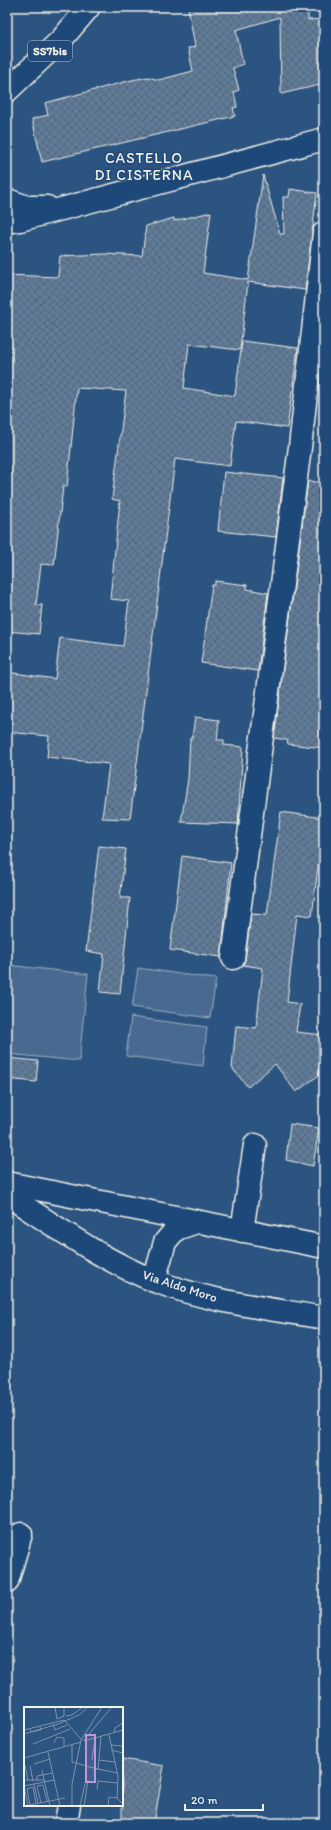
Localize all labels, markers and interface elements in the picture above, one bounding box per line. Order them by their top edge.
road number: SS7bis [28,41,72,61]
district label: CASTELLO DI CISTERNA [94,149,194,184]
street label: Via Aldo Moro [141,1267,220,1305]
inset map [24,1707,123,1806]
scale bar [185,1786,263,1812]
text: 20 m [191,1793,218,1807]

